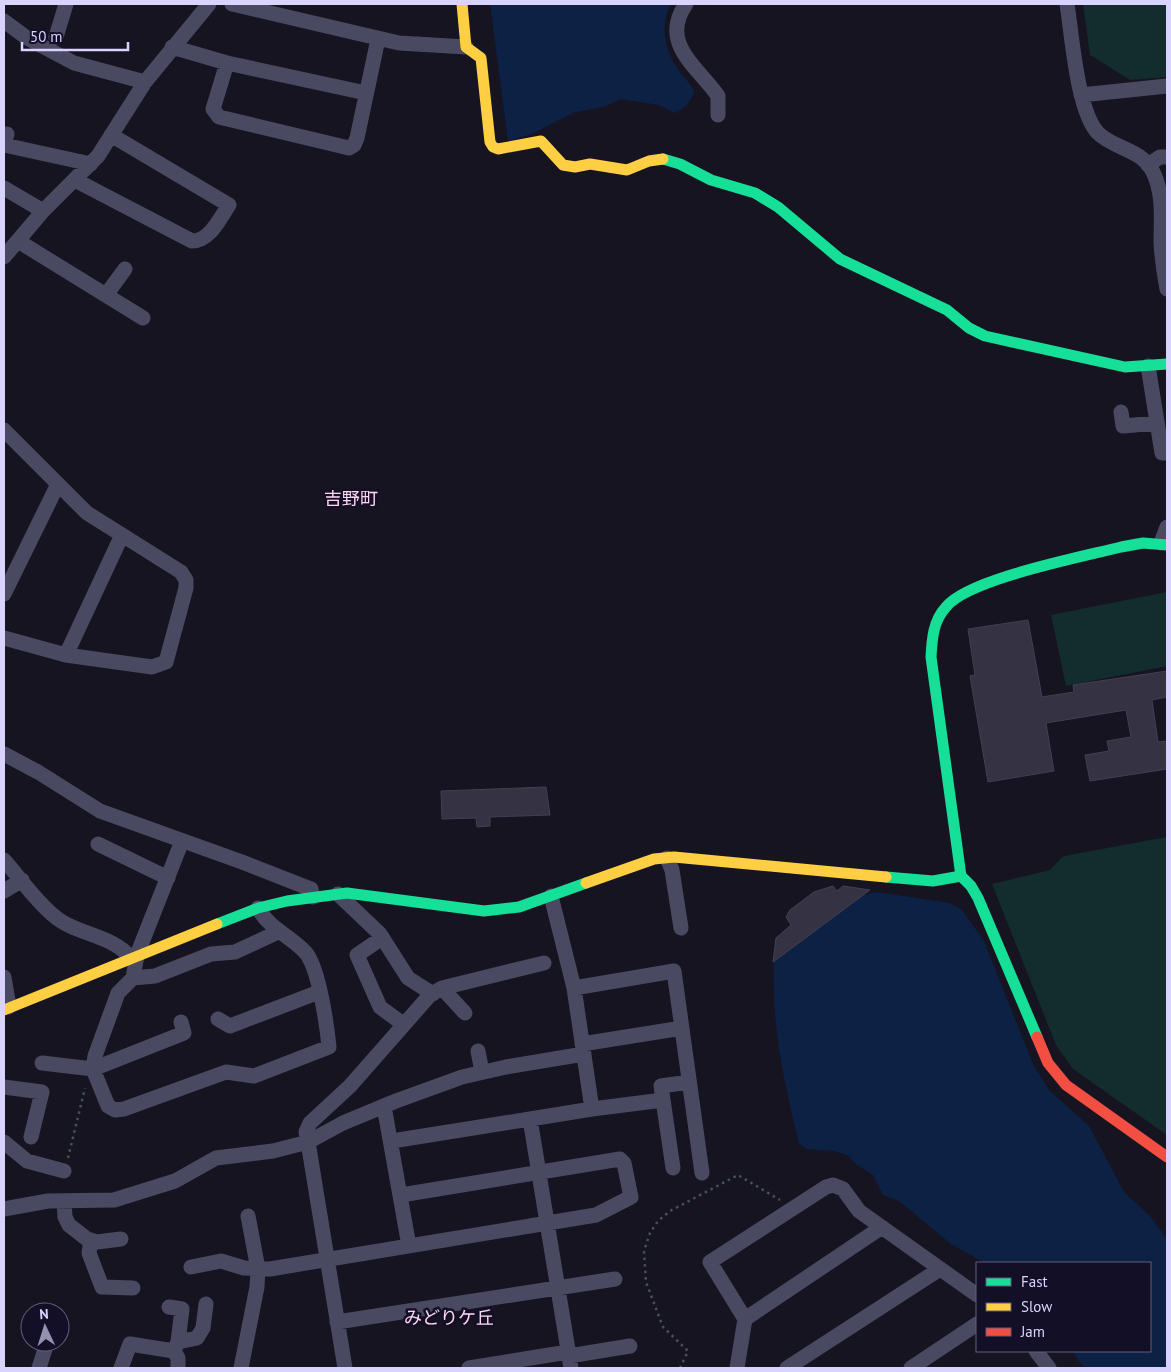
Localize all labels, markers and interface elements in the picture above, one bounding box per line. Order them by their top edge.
scale bar [22,20,129,52]
text: 50 m [30,27,63,46]
district label: 吉野町 [324,487,378,510]
legend [976,1262,1151,1352]
text: Fast [1021,1272,1048,1291]
text: Slow [1021,1297,1052,1316]
north arrow [20,1302,70,1352]
text: N [39,1305,49,1323]
district label: みどりケ丘 [404,1306,494,1329]
text: Jam [1020,1322,1045,1341]

